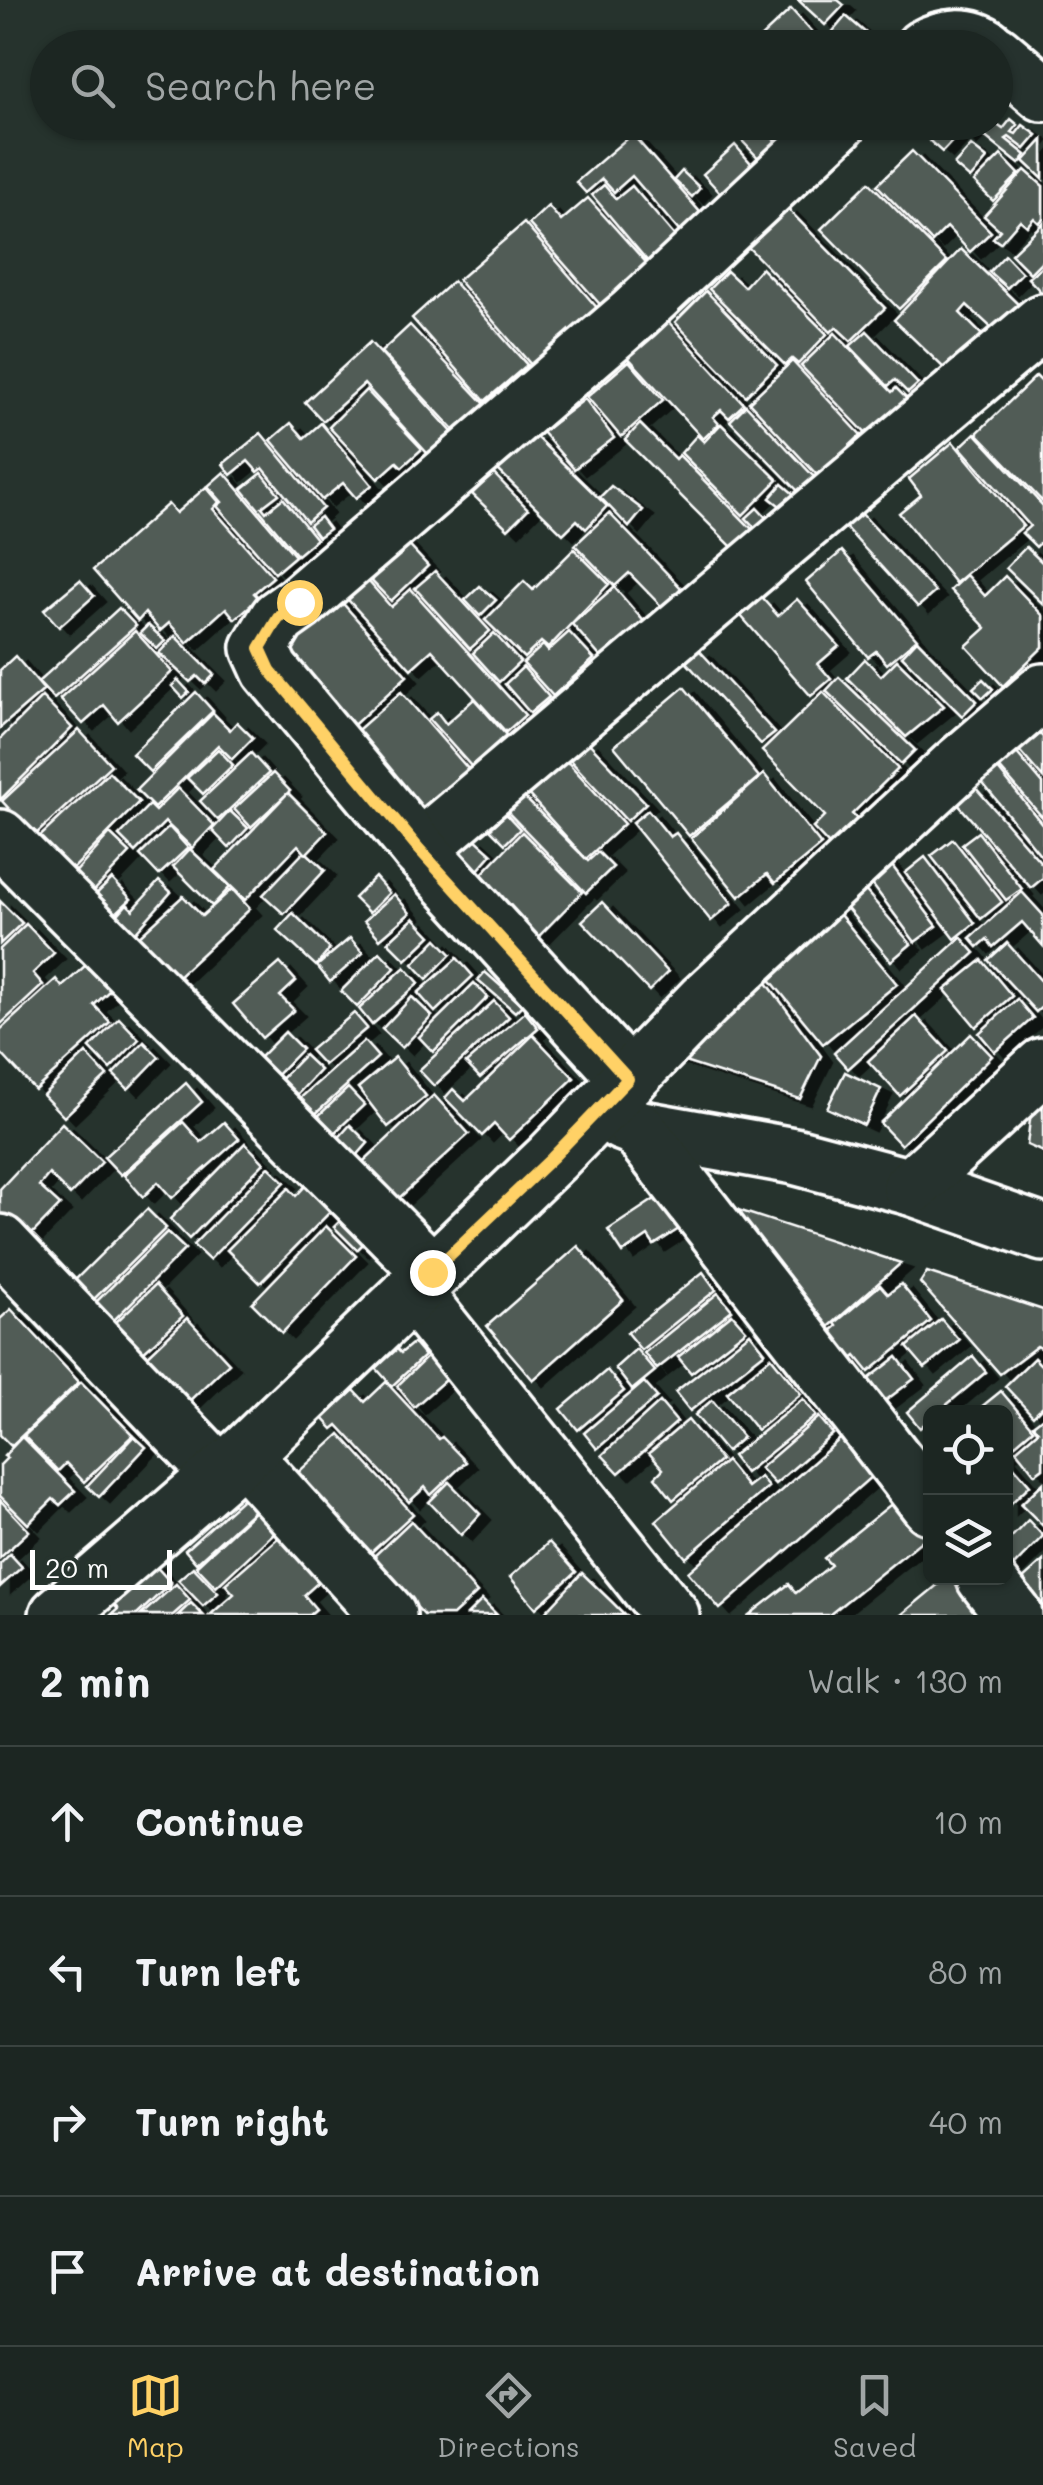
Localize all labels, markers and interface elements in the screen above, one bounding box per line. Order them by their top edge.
search box [30,30,1013,140]
icon: search [65,58,120,113]
text: Search here [145,60,376,110]
route start [277,580,323,626]
route end [410,1250,456,1296]
map controls [923,1405,1013,1585]
button: locate [923,1405,1013,1495]
button: layers [923,1495,1013,1585]
scale bar [30,1545,172,1590]
text: 20 m [45,1549,109,1585]
text: 2 min [40,1653,150,1708]
text: Walk · 130 m [807,1659,1003,1701]
icon: ahead [40,1794,95,1849]
text: Continue [135,1796,304,1846]
text: 10 m [933,1800,1003,1842]
icon: left [40,1944,95,1999]
text: Turn left [135,1946,301,1996]
text: 80 m [928,1950,1003,1992]
icon: right [40,2094,95,2149]
text: Turn right [135,2096,329,2146]
text: 40 m [929,2100,1003,2142]
icon: arrive [40,2244,95,2299]
text: Arrive at destination [135,2246,540,2296]
tab: Map [127,2368,184,2464]
tab: Directions [437,2368,580,2464]
tab: Saved [833,2368,916,2464]

